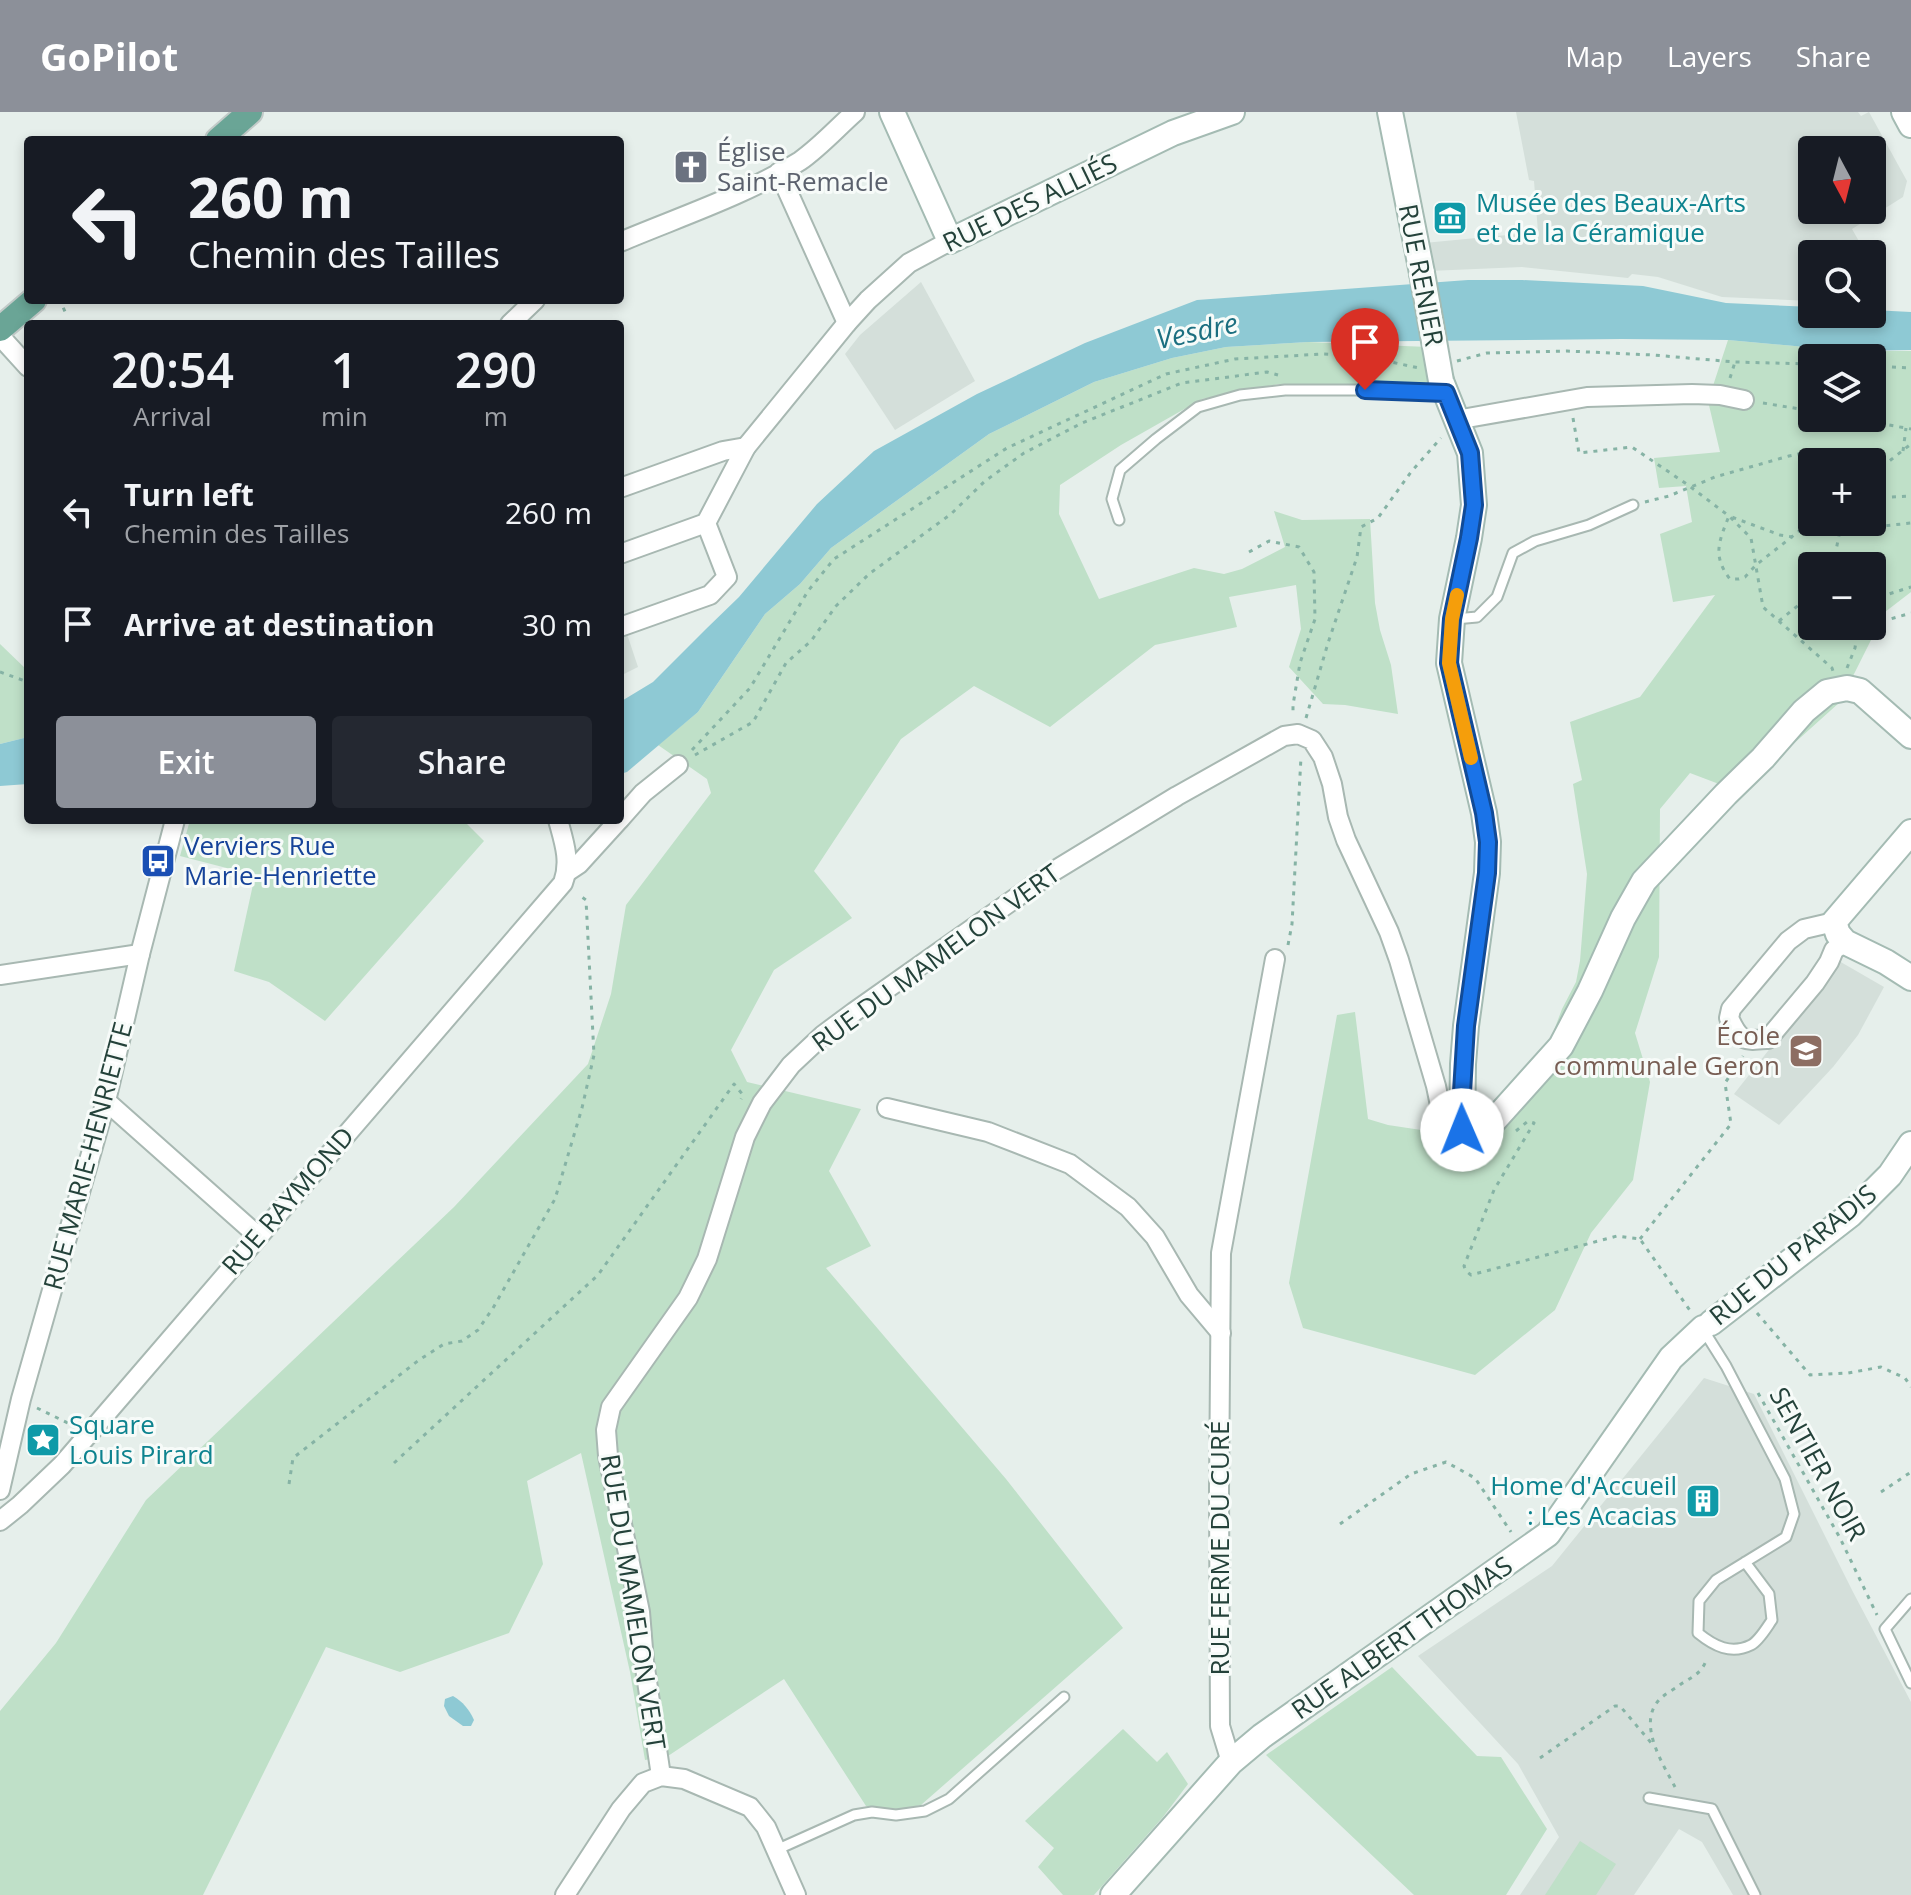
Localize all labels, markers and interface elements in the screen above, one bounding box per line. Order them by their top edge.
text: GoPilot [40,30,178,82]
text: Map [1565,37,1623,75]
text: Layers [1667,37,1752,75]
text: Share [1796,37,1871,75]
place label: Église Saint-Remacle [717,133,889,199]
north arrow [1798,136,1886,224]
map controls [1798,136,1886,640]
street label: RUE DES ALLIÉS [936,144,1123,260]
church icon: Église Saint-Remacle [672,148,710,186]
text: 260 m [188,158,354,234]
icon: left [56,168,160,272]
place label: Musée des Beaux-Arts et de la Céramique [1476,184,1746,250]
museum icon: Musée des Beaux-Arts et de la Céramique [1431,199,1469,237]
street label: RUE RENIER [1391,201,1453,349]
text: Chemin des Tailles [188,230,500,279]
button: search [1798,240,1886,328]
water label: Vesdre [1152,303,1241,357]
pin [1331,308,1399,390]
icon: arrive [1343,320,1387,364]
text: 20:54 [111,337,234,402]
text: 1 [331,337,358,402]
text: 290 [455,337,537,402]
button: layers [1798,344,1886,432]
text: Arrival [133,398,212,434]
text: min [321,398,368,434]
text: m [484,398,508,434]
button: + [1798,448,1886,536]
text: Turn left [124,474,254,515]
icon: left [56,490,100,534]
text: 260 m [505,492,592,533]
text: Chemin des Tailles [124,515,349,551]
button: − [1798,552,1886,640]
icon: arrive [56,602,100,646]
text: Arrive at destination [124,604,435,645]
text: 30 m [522,604,592,645]
button: Exit [56,716,316,808]
button: Share [332,716,592,808]
place label: Verviers Rue Marie-Henriette [184,827,377,893]
bus stop icon: Verviers Rue Marie-Henriette [139,842,177,880]
street label: RUE DU MAMELON VERT [804,854,1067,1060]
place label: École communale Geron [1554,1017,1780,1083]
street label: RUE MARIE-HENRIETTE [34,1018,140,1294]
school or university icon: École communale Geron [1787,1032,1825,1070]
position arrow [1420,1088,1504,1172]
street label: RUE RAYMOND [213,1119,362,1282]
street label: RUE DU PARADIS [1701,1175,1884,1333]
street label: SENTIER NOIR [1762,1380,1876,1547]
place label: Square Louis Pirard [69,1406,214,1472]
street label: RUE FERME DU CURÉ [1201,1420,1237,1676]
place icon: Square Louis Pirard [24,1421,62,1459]
street label: RUE DU MAMELON VERT [593,1451,675,1753]
place label: Home d'Accueil : Les Acacias [1490,1467,1677,1533]
building icon: Home d'Accueil : Les Acacias [1684,1482,1722,1520]
street label: RUE ALBERT THOMAS [1284,1547,1519,1727]

